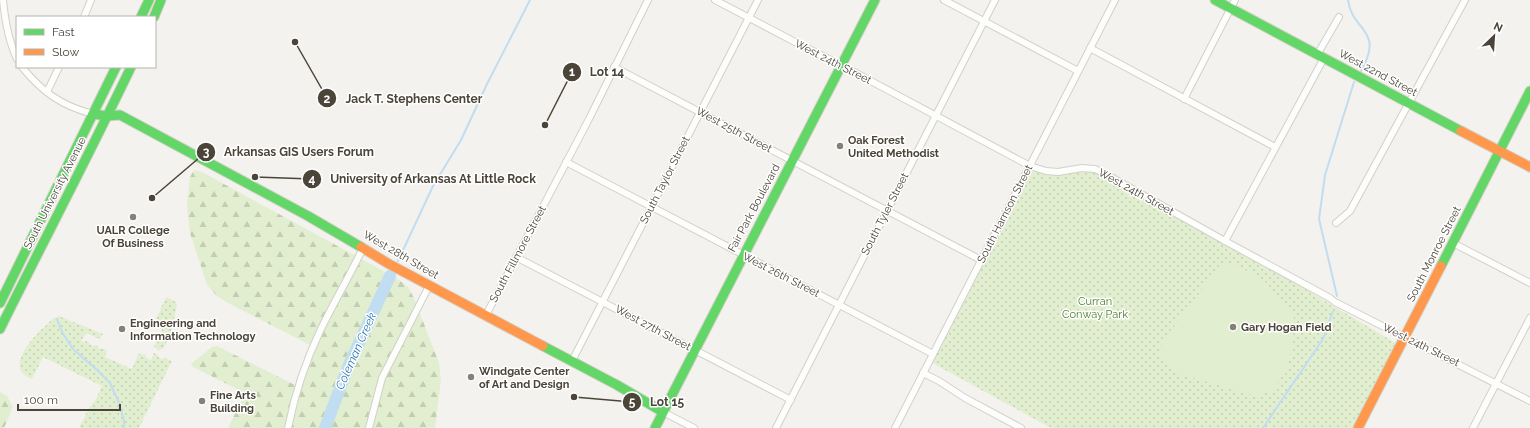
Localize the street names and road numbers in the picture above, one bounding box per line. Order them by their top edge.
street label: West 24th Street [793,37,874,87]
street label: West 22nd Street [1337,47,1420,99]
street label: West 25th Street [694,105,774,156]
street label: South University Avenue [21,134,89,251]
street label: South Taylor Street [637,134,693,226]
street label: Fair Park Boulevard [725,162,783,254]
street label: South Harrison Street [975,162,1036,265]
street label: West 24th Street [1096,166,1176,218]
street label: South Tyler Street [859,170,911,257]
street label: South Fillmore Street [487,203,549,305]
street label: South Monroe Street [1404,204,1464,304]
street label: West 28th Street [361,228,441,282]
street label: West 26th Street [740,250,822,300]
street label: West 27th Street [613,303,693,354]
street label: West 24th Street [1380,321,1462,369]

